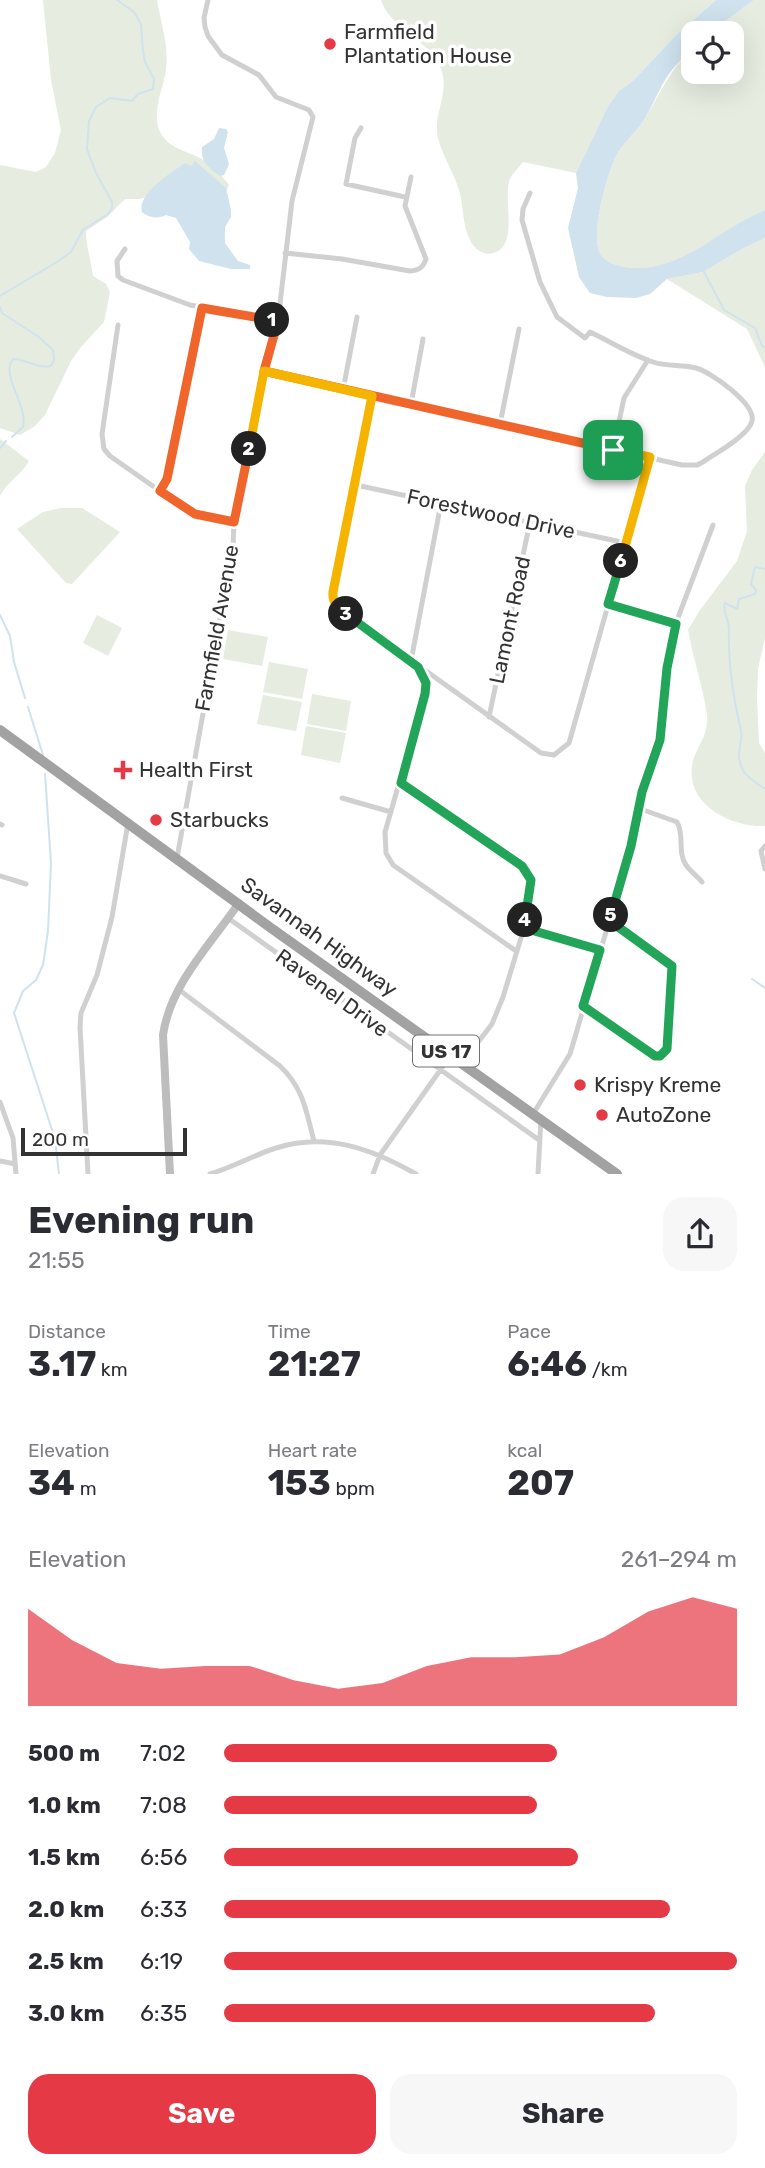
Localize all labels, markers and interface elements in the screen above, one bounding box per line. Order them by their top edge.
place label: Farmfield Plantation House [344,19,512,68]
map controls [681,21,744,84]
button: locate [681,21,744,84]
marker: Farmfield Plantation House [322,36,338,52]
pin: 1 [254,302,290,338]
text: 1 [267,308,276,331]
pin [583,420,643,480]
icon: arrive [594,431,632,469]
pin: 2 [232,432,266,466]
text: 2 [242,437,255,460]
street label: Forestwood Drive [405,483,578,544]
street label: Farmfield Avenue [190,543,243,713]
pin: 6 [604,544,638,578]
text: 6 [614,549,627,572]
street label: Lamont Road [484,554,535,686]
pin: 3 [328,596,364,632]
text: 3 [339,602,352,625]
place label: Health First [139,757,253,782]
marker: Health First [113,760,133,780]
place label: Starbucks [170,807,269,832]
marker: Starbucks [148,812,164,828]
street label: Savannah Highway [236,872,403,1002]
pin: 5 [594,898,628,932]
pin: 4 [508,902,542,937]
text: 5 [604,903,617,926]
text: 4 [518,908,531,931]
street label: Ravenel Drive [271,943,394,1042]
road number: US 17 [413,1036,479,1066]
place label: Krispy Kreme [594,1072,721,1097]
marker: Krispy Kreme [572,1077,588,1093]
place label: AutoZone [616,1102,711,1127]
marker: AutoZone [594,1107,610,1123]
scale bar [21,1125,187,1157]
text: 200 m [32,1128,89,1151]
text: Evening run [28,1197,254,1243]
button: share [663,1197,737,1271]
text: 21:55 [28,1246,85,1274]
text: Distance [28,1320,106,1343]
text: Time [268,1320,311,1343]
text: Pace [507,1320,551,1343]
text: 3.17 [28,1343,96,1385]
text: 21:27 [268,1343,361,1385]
text: 6:46 [507,1343,587,1385]
text: km [96,1358,128,1381]
text: /km [587,1358,628,1381]
text: Elevation [28,1439,109,1462]
text: Heart rate [268,1439,357,1462]
text: kcal [507,1439,542,1462]
text: 34 [28,1462,75,1504]
text: 153 [268,1462,331,1504]
text: 207 [507,1462,574,1504]
text: m [75,1477,97,1500]
text: bpm [331,1477,375,1500]
text: Elevation [28,1545,127,1573]
text: 261–294 m [621,1545,737,1573]
text: 500 m [28,1739,100,1767]
text: 7:02 [140,1739,186,1767]
text: 1.0 km [28,1791,101,1819]
text: 7:08 [140,1791,187,1819]
text: 1.5 km [28,1843,100,1871]
text: 6:56 [140,1843,187,1871]
text: 2.0 km [28,1895,104,1923]
text: 6:33 [140,1895,187,1923]
text: 2.5 km [28,1947,104,1975]
text: 6:19 [140,1947,183,1975]
text: 3.0 km [28,1999,105,2027]
text: 6:35 [140,1999,187,2027]
button: Save [28,2074,376,2154]
button: Share [390,2074,737,2154]

